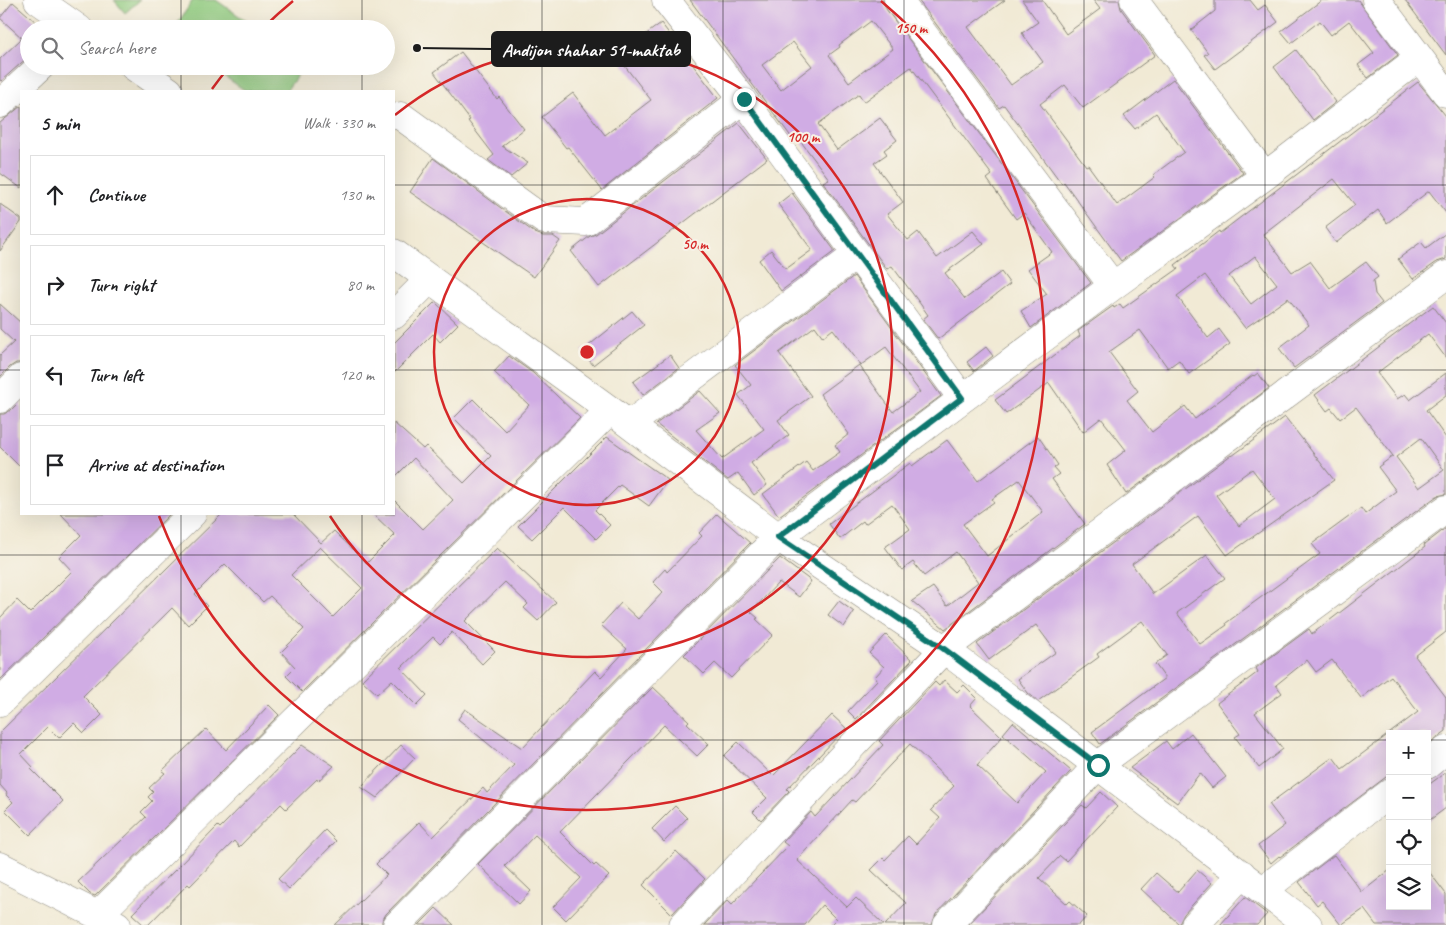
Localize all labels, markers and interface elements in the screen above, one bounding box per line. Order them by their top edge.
text: 150 m [895,19,929,38]
search box [20,20,395,75]
callout: Andijon shahar 51-maktab [492,32,690,66]
icon: search [38,34,66,62]
text: Search here [78,36,155,60]
text: Andijon shahar 51-maktab [502,38,682,62]
route end [733,88,756,111]
text: 5 min [40,110,80,136]
text: Walk · 330 m [303,113,375,133]
text: 100 m [787,128,821,147]
icon: ahead [41,181,69,209]
text: Continue [88,183,145,207]
text: 130 m [340,185,374,205]
text: 50 m [682,235,709,254]
icon: right [41,271,69,299]
text: Turn right [88,273,155,297]
text: 80 m [347,275,374,295]
centre of rings [578,343,596,361]
icon: left [41,361,69,389]
text: Turn left [88,363,143,387]
text: 120 m [340,365,374,385]
icon: arrive [41,451,69,479]
text: Arrive at destination [88,453,224,477]
map controls [1386,730,1431,910]
button: + [1386,730,1431,775]
route start [1087,754,1110,777]
button: − [1386,775,1431,820]
button: locate [1386,820,1431,865]
button: layers [1386,865,1431,910]

